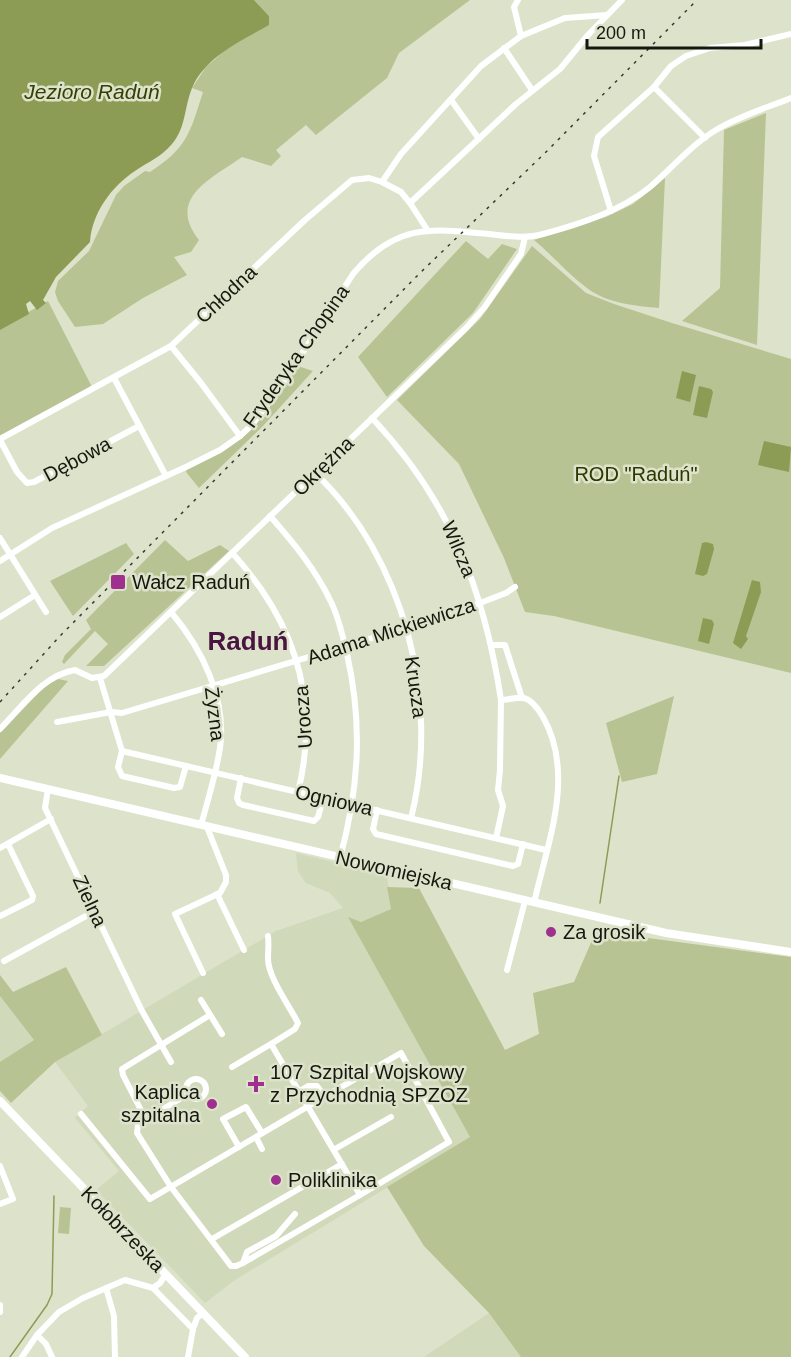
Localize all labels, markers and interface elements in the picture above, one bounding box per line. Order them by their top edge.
scale bar [587,12,761,50]
text: 200 m [596,23,646,43]
water label: Jezioro Raduń [23,80,160,103]
street label: Chłodna [191,260,261,327]
street label: Fryderyka Chopina [239,280,354,432]
street label: Okrężna [288,431,358,500]
street label: Dębowa [39,432,115,486]
park label: ROD "Raduń" [574,463,698,485]
street label: Wilcza [437,518,481,581]
place label: Wałcz Raduń [132,571,250,593]
marker: Wałcz Raduń [109,573,127,591]
street label: Adama Mickiewicza [304,593,479,669]
district label: Raduń [208,626,288,656]
street label: Krucza [401,655,431,720]
street label: Urocza [290,684,316,749]
street label: Żyzna [201,686,229,743]
street label: Ogniowa [293,780,376,820]
street label: Nowomiejska [334,846,455,894]
street label: Zielna [69,872,112,931]
place label: Za grosik [563,921,646,943]
marker: Za grosik [544,925,558,939]
place label: 107 Szpital Wojskowy z Przychodnią SPZOZ [270,1061,468,1106]
marker: 107 Szpital Wojskowy z Przychodnią SPZOZ [247,1075,265,1093]
place label: Kaplica szpitalna [121,1081,201,1126]
marker: Kaplica szpitalna [205,1097,219,1111]
place label: Poliklinika [288,1169,378,1191]
marker: Poliklinika [269,1173,283,1187]
street label: Kołobrzeska [77,1182,170,1277]

